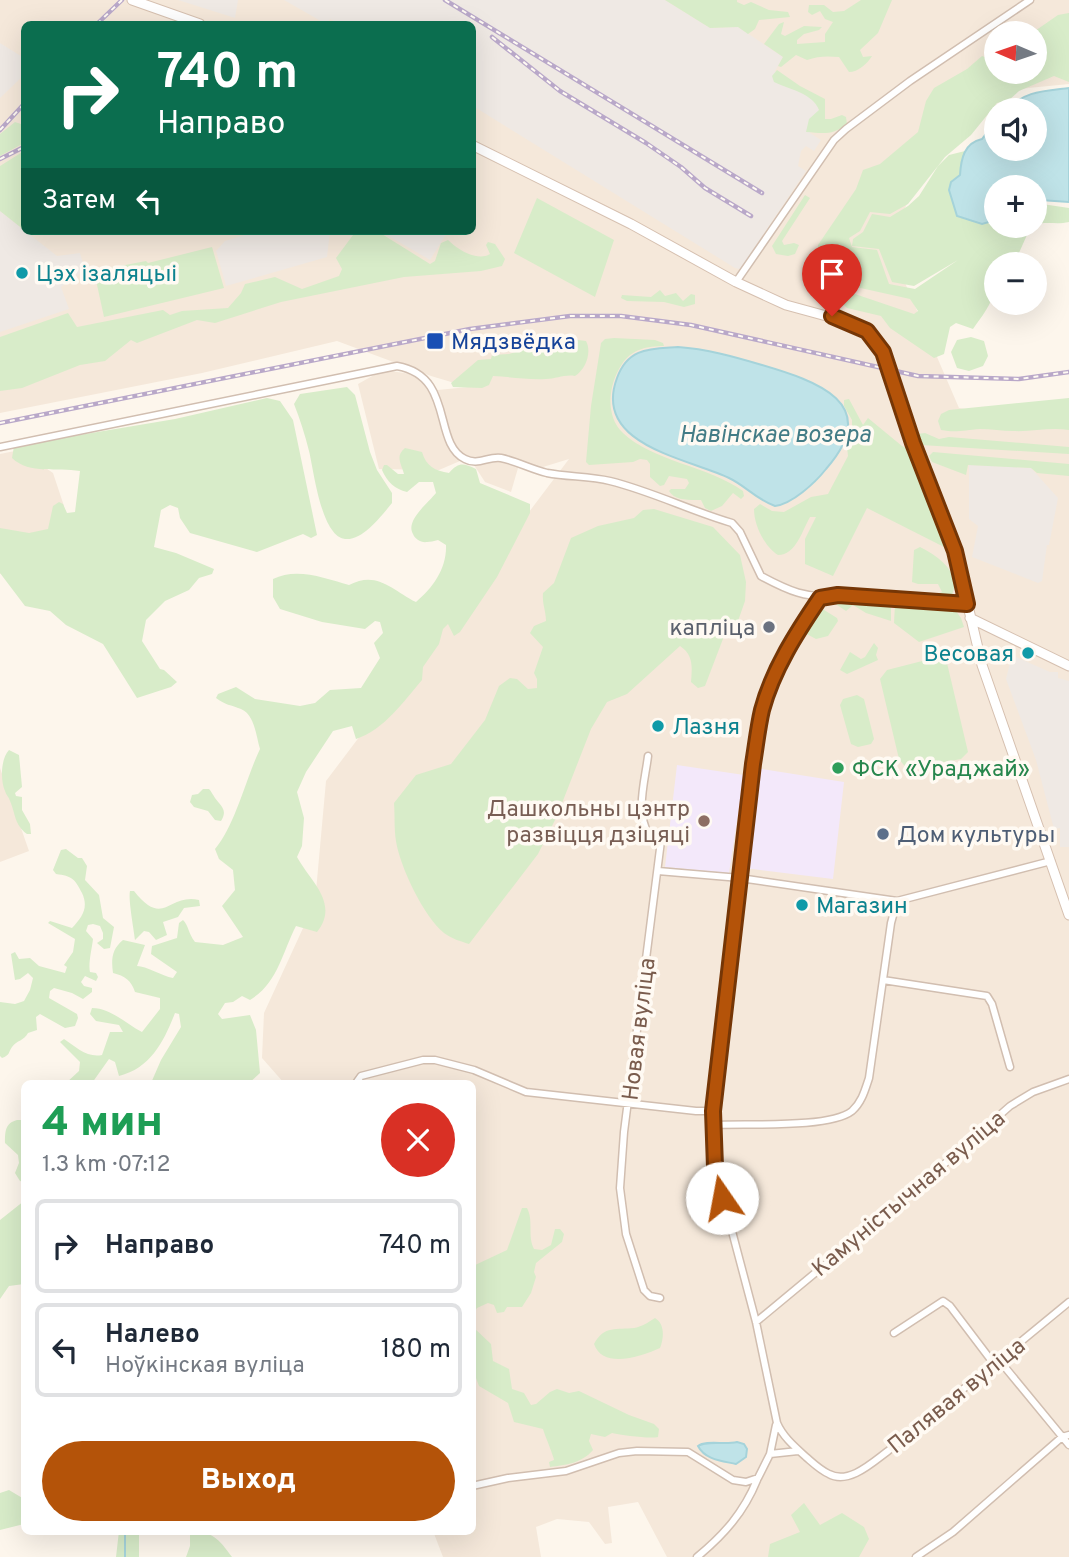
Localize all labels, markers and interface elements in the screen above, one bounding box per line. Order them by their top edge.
north arrow [984,21,1046,84]
map controls [984,21,1047,315]
text: 740 m [157,44,298,106]
icon: right [42,49,133,140]
button: sound [984,98,1047,161]
text: Направо [157,105,285,145]
button: + [984,175,1047,238]
icon: left [130,182,168,220]
text: Затем [42,185,116,218]
pin [802,244,862,316]
button: − [984,252,1047,315]
icon: arrive [813,255,851,293]
place label: Цэх ізаляцыі [36,261,177,290]
marker: Цэх ізаляцыі [14,265,30,281]
place label: Мядзвёдка [451,329,576,358]
marker: Мядзвёдка [425,331,445,351]
water label: Навінскае возера [679,421,872,451]
place label: капліца [669,615,755,644]
marker: капліца [761,619,777,635]
place label: Весовая [924,641,1014,670]
marker: Весовая [1020,645,1036,661]
place label: Лазня [672,714,740,743]
marker: Лазня [650,718,666,734]
place label: ФСК «Ураджай» [852,756,1030,785]
marker: ФСК «Ураджай» [830,760,846,776]
place label: Дашкольны цэнтр развіцця дзіцяці [487,796,690,851]
marker: Дашкольны цэнтр развіцця дзіцяці [696,813,712,829]
place label: Дом культуры [897,822,1055,851]
marker: Дом культуры [875,826,891,842]
place label: Магазин [816,893,908,922]
marker: Магазин [794,897,810,913]
street label: Новая вуліца [617,956,664,1102]
text: 4 мин [42,1098,163,1151]
button: close [381,1103,455,1177]
street label: Камуністычная вуліца [807,1105,1012,1284]
text: 1.3 km · 07:12 [42,1151,171,1180]
position arrow [685,1161,759,1235]
icon: right [46,1227,84,1265]
text: Направо [105,1230,214,1263]
text: 740 m [379,1230,451,1263]
text: Налево [105,1319,200,1352]
icon: left [46,1331,84,1369]
street label: Палявая вуліца [883,1332,1032,1461]
text: 180 m [381,1334,451,1367]
text: Ноўкінская вуліца [105,1352,305,1381]
button: Выход [42,1441,455,1521]

